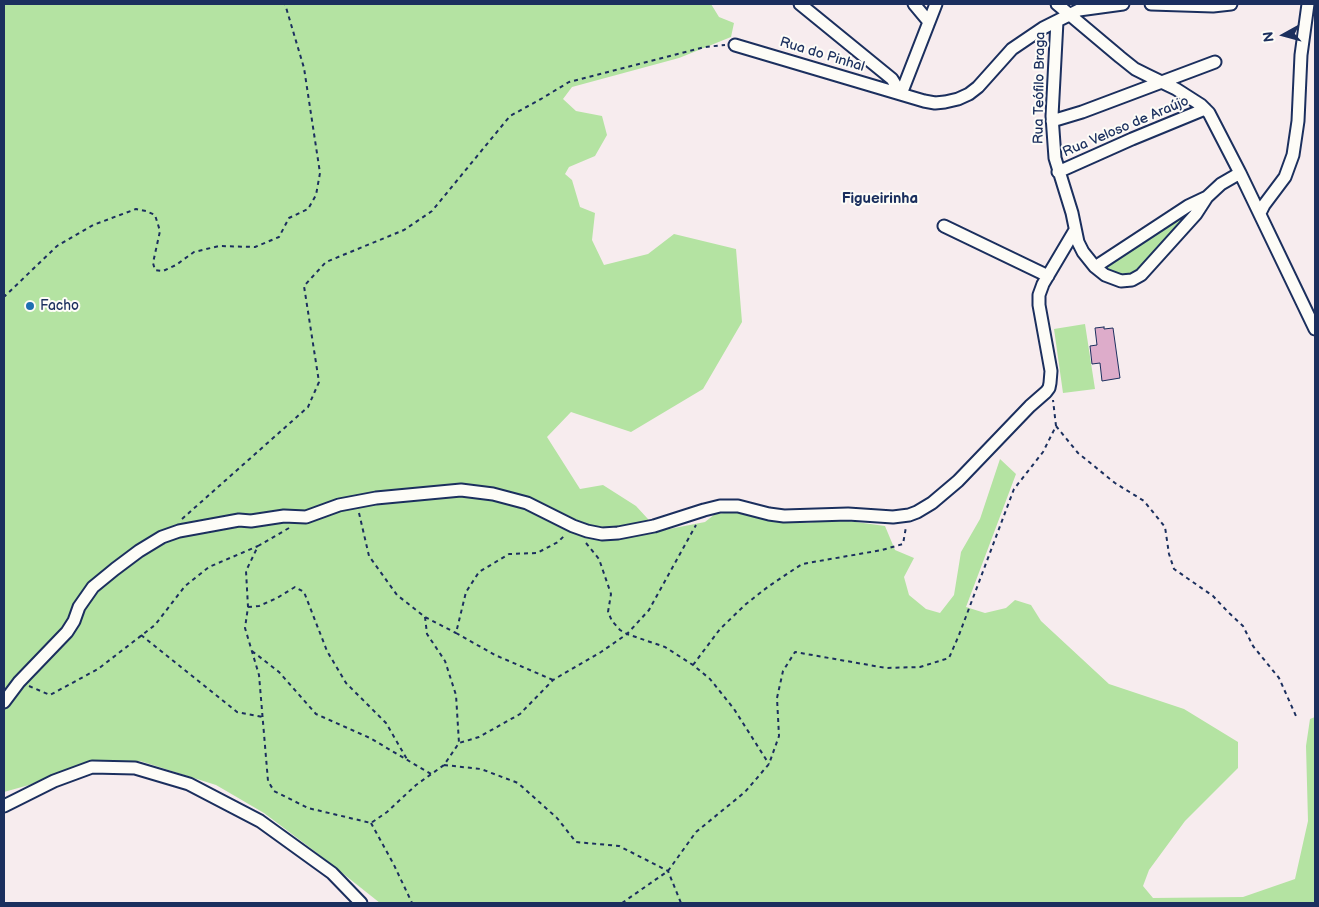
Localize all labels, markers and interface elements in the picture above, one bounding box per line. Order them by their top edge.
north arrow [1259,10,1309,60]
text: N [1260,31,1278,43]
street label: Rua Teófilo Braga [1031,32,1049,144]
street label: Rua do Pinhal [777,34,867,76]
street label: Rua Veloso de Araújo [1060,93,1192,161]
district label: Figueirinha [842,190,918,208]
place label: Facho [40,298,79,314]
marker: Facho [24,300,36,312]

